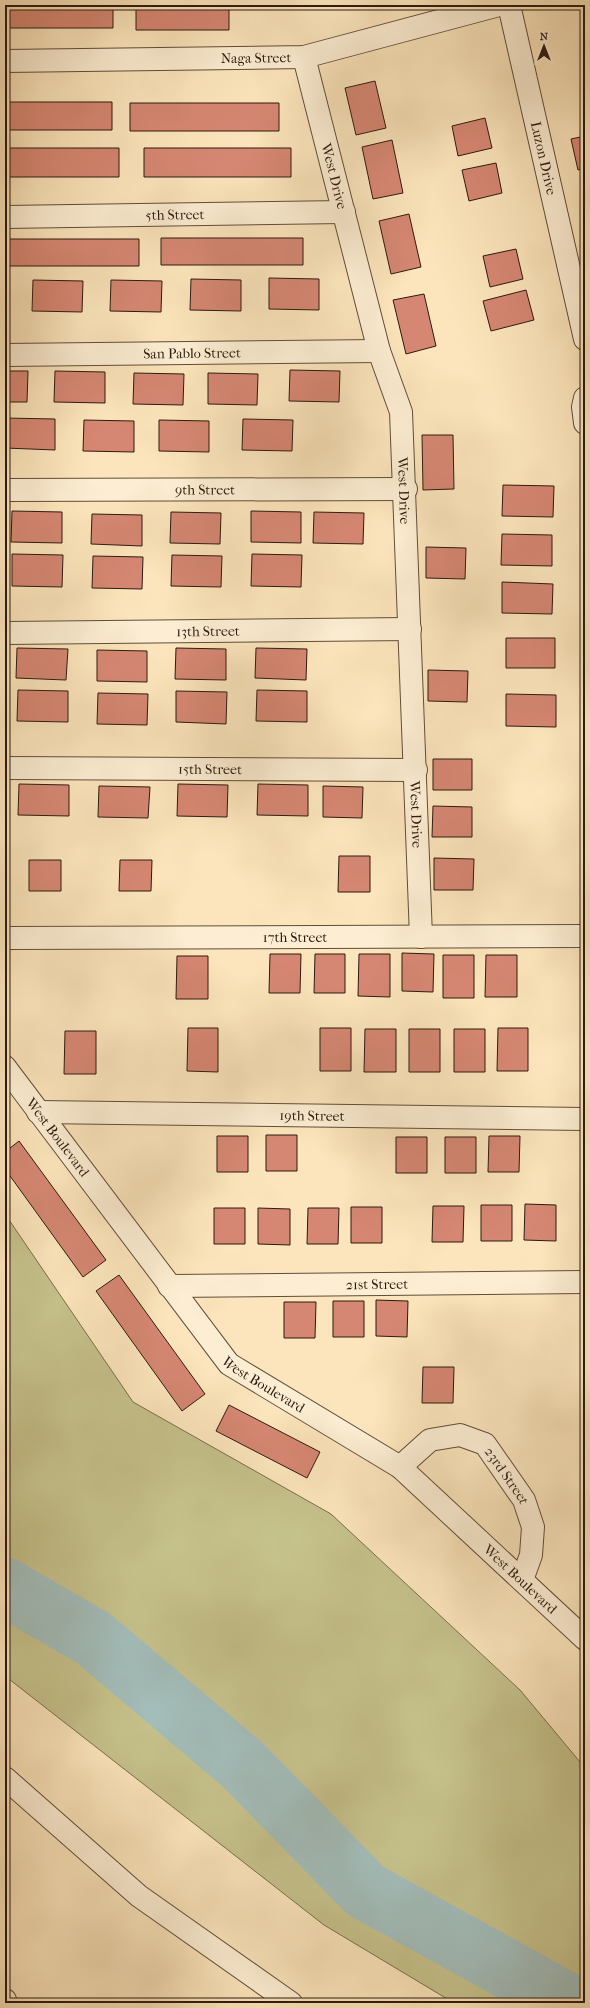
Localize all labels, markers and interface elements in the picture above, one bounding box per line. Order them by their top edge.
north arrow [524,26,564,66]
text: N [540,30,549,43]
street label: Naga Street [220,49,291,67]
street label: Luzon Drive [527,120,560,197]
street label: West Drive [318,141,351,211]
street label: 5th Street [145,206,205,223]
street label: San Pablo Street [143,344,241,362]
street label: West Drive [394,456,414,525]
street label: 9th Street [175,481,235,498]
street label: 13th Street [176,622,240,640]
street label: 15th Street [178,760,242,778]
street label: West Drive [407,780,426,848]
street label: 17th Street [263,928,327,946]
street label: West Boulevard [22,1094,93,1180]
street label: 19th Street [279,1107,345,1124]
street label: 21st Street [346,1275,408,1293]
street label: West Boulevard [217,1352,308,1416]
street label: 23rd Street [481,1444,533,1506]
street label: West Boulevard [479,1540,561,1618]

